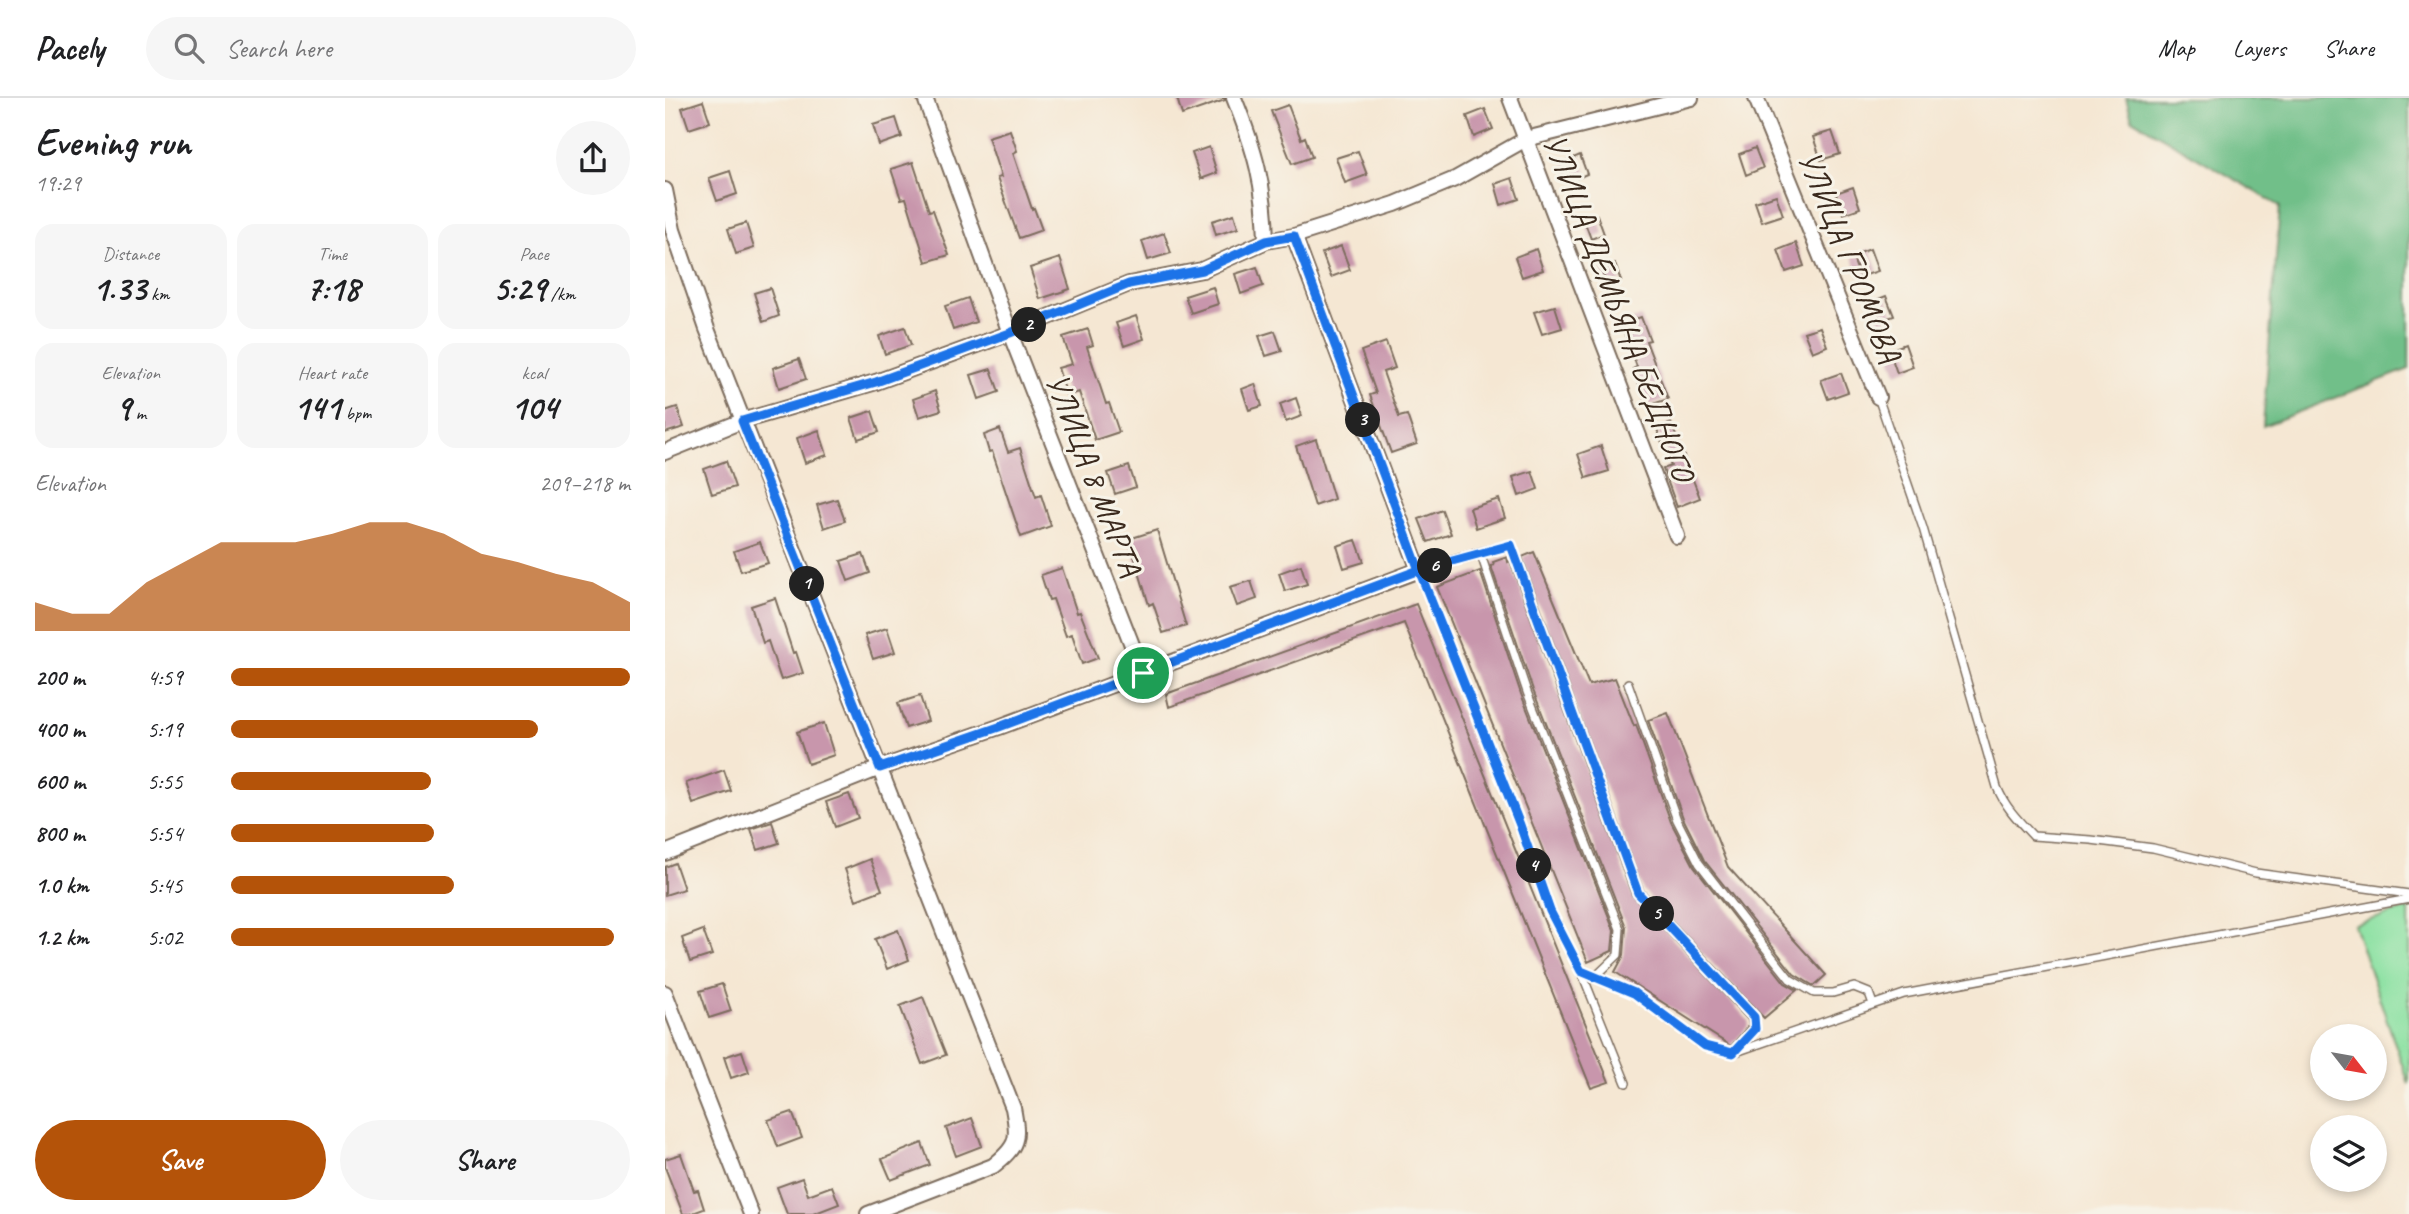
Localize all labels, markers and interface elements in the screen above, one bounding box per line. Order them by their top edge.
search box [146,17,636,80]
text: Pacely [35,27,104,69]
icon: search [170,29,208,67]
text: Search here [226,32,332,65]
text: Map [2158,33,2195,63]
text: Layers [2233,33,2286,63]
text: Share [2324,33,2374,63]
text: Evening run [35,119,191,166]
button: share [556,121,630,195]
street label: УЛИЦА ДЕМЬЯНА БЕДНОГО [1533,128,1706,490]
street label: УЛИЦА ГРОМОВА [1788,144,1912,370]
text: 19:29 [35,169,81,198]
text: Distance [102,242,159,266]
text: Time [318,242,347,266]
text: Pace [520,242,549,266]
text: 1.33 [92,266,146,311]
text: 7:18 [305,266,360,311]
text: 5:29 [493,266,546,311]
text: km [146,282,170,306]
text: /km [546,282,575,306]
pin: 2 [1011,308,1047,342]
text: 2 [1024,312,1033,336]
text: Elevation [102,361,160,385]
text: Heart rate [298,361,367,385]
text: kcal [522,361,547,385]
street label: УЛИЦА 8 МАРТА [1036,367,1152,583]
text: 9 [116,385,131,430]
text: 141 [294,385,341,430]
text: 104 [511,385,558,430]
text: m [131,401,146,425]
text: bpm [341,401,371,425]
pin: 3 [1345,402,1381,438]
text: 3 [1358,407,1367,431]
text: Elevation [35,469,106,498]
text: 209–218 m [539,469,630,498]
pin: 6 [1417,548,1453,584]
text: 6 [1430,553,1439,577]
pin: 1 [789,566,825,602]
text: 1 [802,571,811,595]
pin [1113,643,1173,703]
icon: arrive [1124,654,1162,692]
text: 200 m [35,663,85,692]
text: 4:59 [147,663,183,692]
text: 400 m [35,715,85,744]
text: 5:19 [147,715,183,744]
text: 600 m [35,767,85,796]
text: 5:55 [147,767,183,796]
text: 800 m [35,819,85,848]
text: 5:54 [147,819,183,848]
pin: 4 [1517,848,1551,884]
text: 4 [1529,853,1538,877]
text: 1.0 km [35,871,89,900]
text: 5:45 [147,871,183,900]
pin: 5 [1639,896,1675,932]
text: 5 [1652,901,1661,925]
text: 1.2 km [35,923,89,952]
text: 5:02 [147,923,183,952]
north arrow [2310,1024,2387,1101]
map controls [2310,1024,2387,1192]
button: layers [2310,1115,2387,1192]
button: Save [35,1120,326,1200]
button: Share [340,1120,630,1200]

